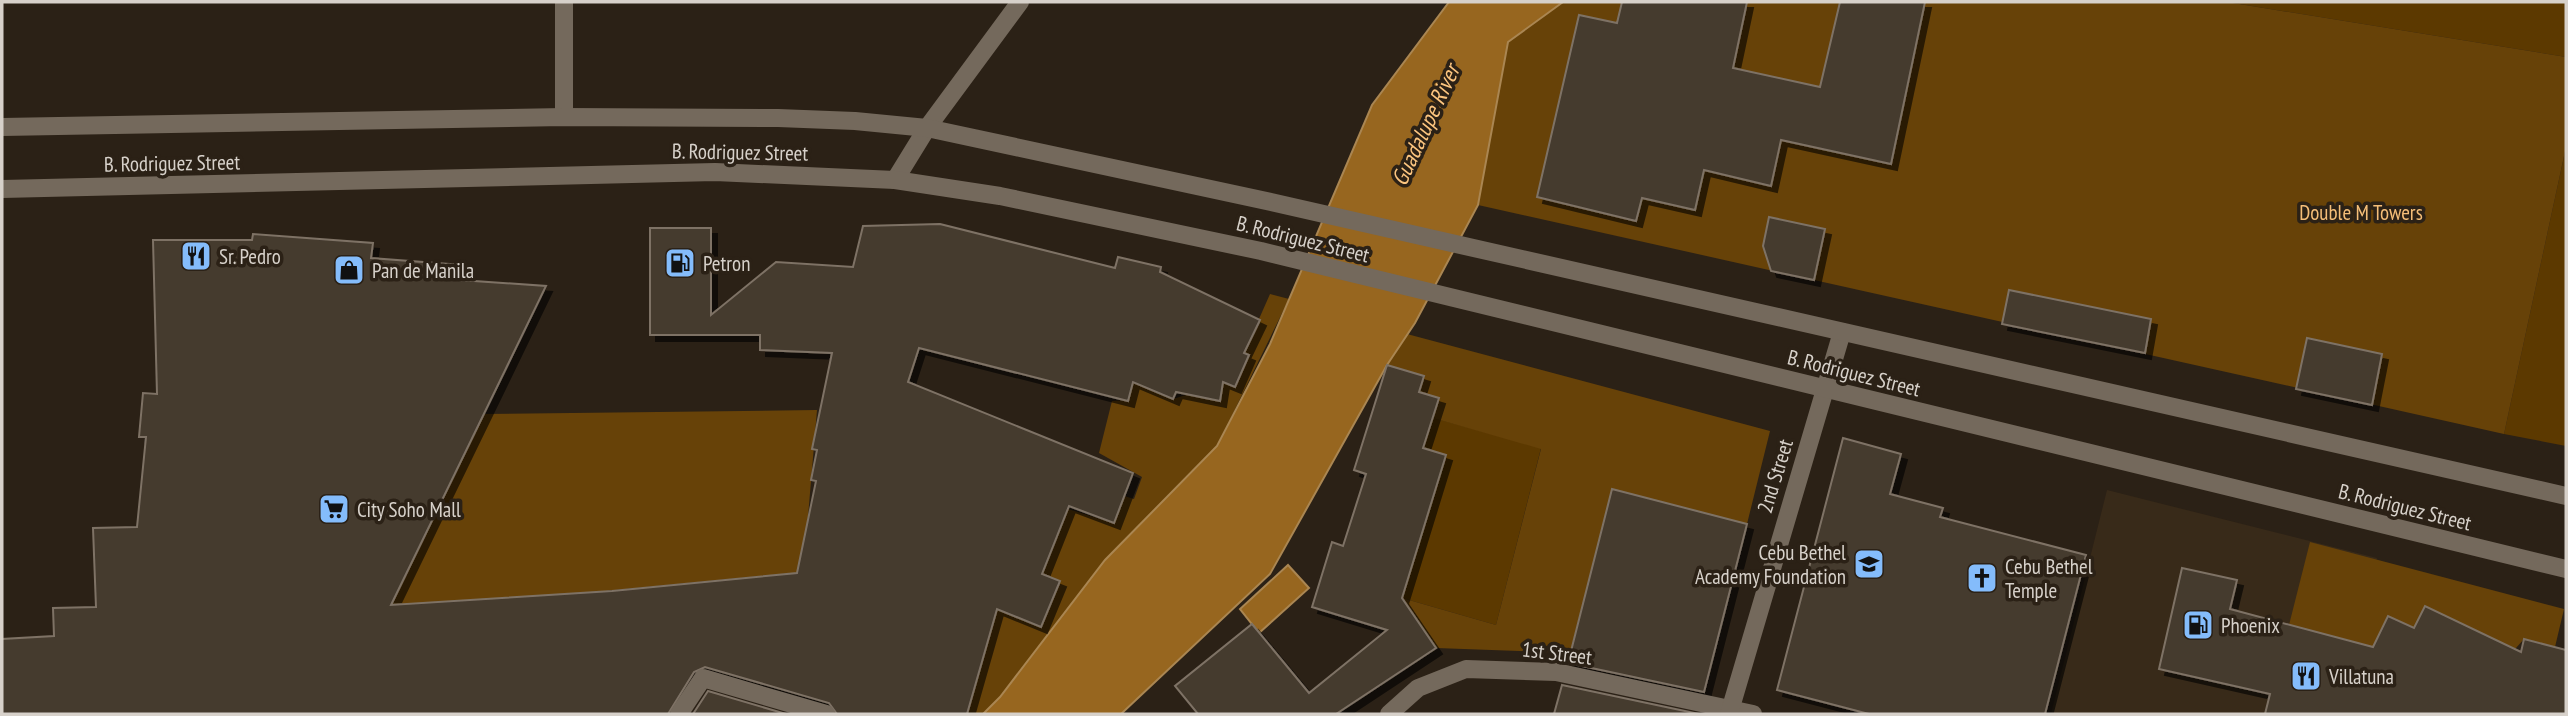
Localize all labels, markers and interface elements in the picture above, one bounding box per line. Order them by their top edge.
water label: Guadalupe River [1384,57,1467,190]
street label: B. Rodriguez Street [672,137,808,167]
street label: B. Rodriguez Street [104,148,240,178]
park label: Double M Towers [2299,199,2423,226]
street label: B. Rodriguez Street [1234,209,1373,269]
restaurant icon: Sr. Pedro [179,239,213,273]
place label: Sr. Pedro [219,243,281,270]
fuel station icon: Petron [663,246,697,280]
place label: Petron [703,250,750,277]
shop icon: Pan de Manila [332,253,366,287]
place label: Pan de Manila [372,257,474,284]
street label: B. Rodriguez Street [1785,343,1924,403]
street label: 2nd Street [1751,436,1799,516]
street label: B. Rodriguez Street [2336,477,2475,537]
supermarket icon: City Soho Mall [317,492,351,526]
place label: City Soho Mall [357,496,461,523]
place label: Cebu Bethel Academy Foundation [1695,539,1846,590]
school or university icon: Cebu Bethel Academy Foundation [1852,547,1886,581]
place label: Cebu Bethel Temple [2005,553,2093,604]
church icon: Cebu Bethel Temple [1965,561,1999,595]
fuel station icon: Phoenix [2181,608,2215,642]
place label: Phoenix [2221,612,2280,639]
street label: 1st Street [1520,635,1594,671]
restaurant icon: Villatuna [2289,659,2323,693]
place label: Villatuna [2328,663,2394,690]

